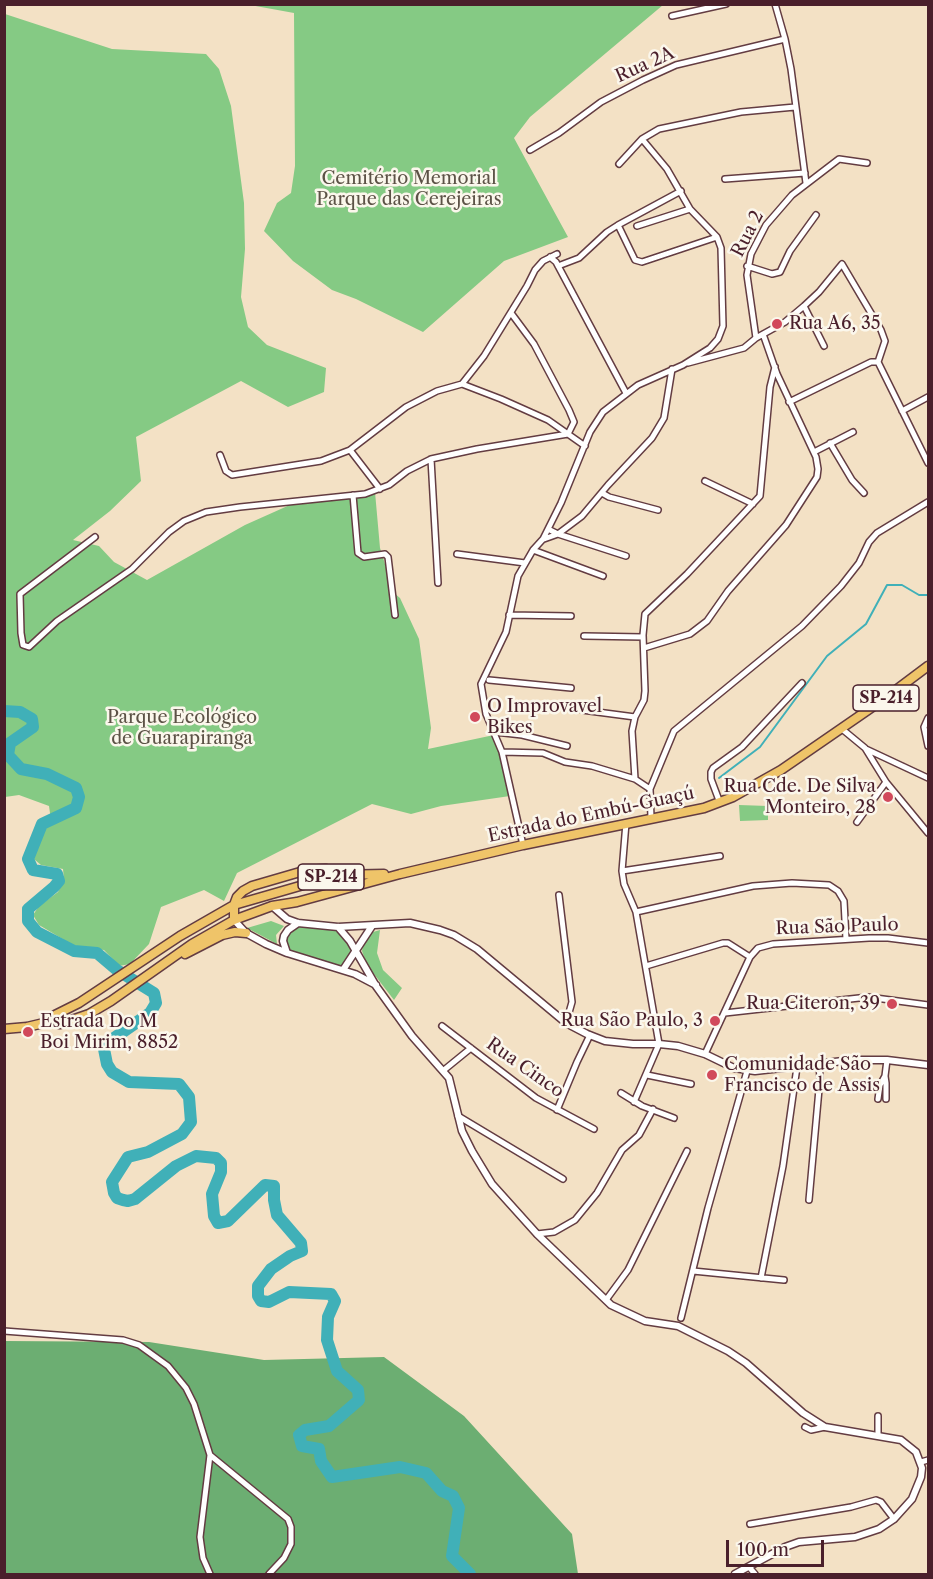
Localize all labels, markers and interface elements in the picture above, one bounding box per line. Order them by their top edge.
street label: Rua 2A [612,42,678,88]
park label: Cemitério Memorial Parque das Cerejeiras [316,168,502,210]
street label: Rua 2 [727,207,769,261]
place label: Rua A6, 35 [789,313,881,335]
marker: Rua A6, 35 [770,317,784,331]
road number: SP-214 [853,685,919,711]
place label: O Improvavel Bikes [487,696,602,738]
park label: Parque Ecológico de Guarapiranga [107,707,257,750]
marker: O Improvavel Bikes [468,710,482,724]
place label: Rua Cde. De Silva Monteiro, 28 [723,776,876,818]
street label: Estrada do Embú-Guaçú [486,783,696,847]
marker: Rua Cde. De Silva Monteiro, 28 [881,790,895,804]
road number: SP-214 [298,864,364,890]
street label: Rua São Paulo [775,914,899,940]
place label: Rua Citeron, 39 [746,993,880,1015]
marker: Rua Citeron, 39 [885,997,899,1011]
place label: Rua São Paulo, 3 [560,1010,703,1032]
place label: Estrada Do M Boi Mirim, 8852 [40,1011,178,1054]
marker: Rua São Paulo, 3 [708,1014,722,1028]
marker: Estrada Do M Boi Mirim, 8852 [21,1025,35,1039]
street label: Rua Cinco [482,1033,568,1103]
place label: Comunidade São Francisco de Assis [724,1054,880,1096]
marker: Comunidade São Francisco de Assis [705,1068,719,1082]
scale bar [729,1528,826,1566]
text: 100 m [737,1539,789,1561]

